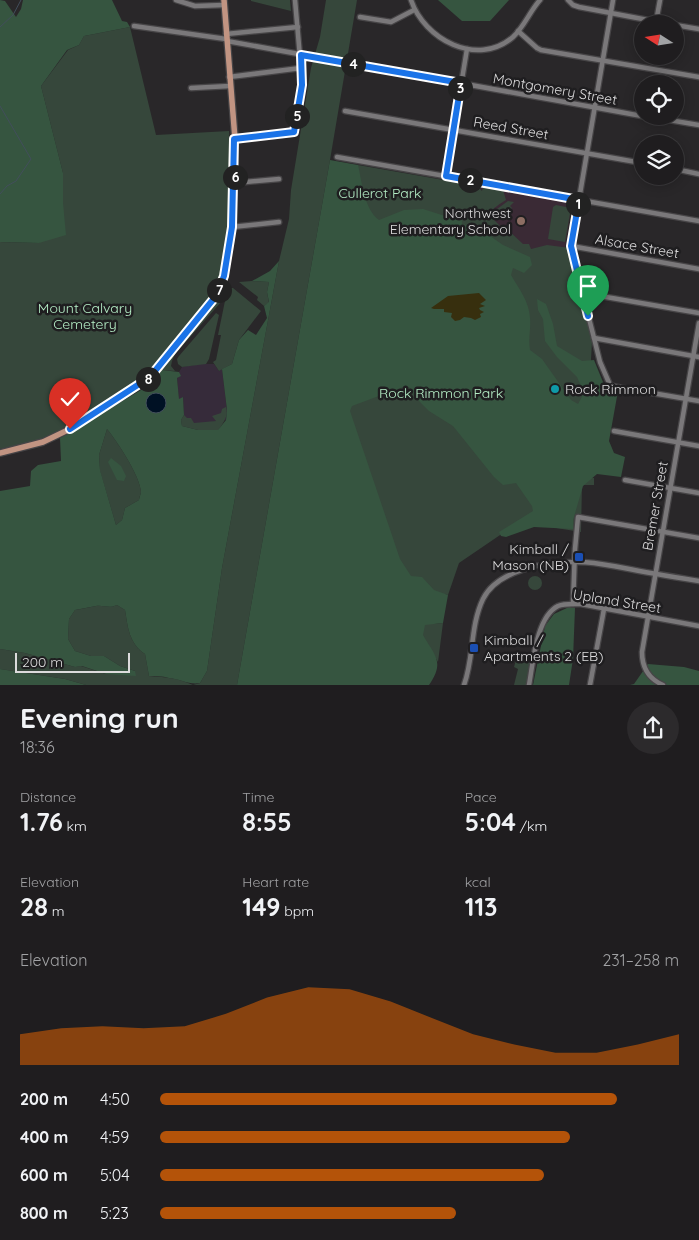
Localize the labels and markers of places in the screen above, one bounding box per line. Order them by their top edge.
pin: 4 [340,52,366,76]
pin: 3 [448,76,472,100]
pin: 5 [284,104,310,128]
pin: 6 [222,164,248,190]
pin: 2 [458,168,482,192]
pin: 1 [566,192,590,216]
place label: Northwest Elementary School [390,204,511,238]
marker: Northwest Elementary School [515,215,527,227]
pin [567,265,609,316]
pin: 7 [206,278,232,302]
pin: 8 [136,366,160,392]
pin [49,378,91,429]
place label: Rock Rimmon [565,380,656,398]
marker: Rock Rimmon [549,383,561,395]
place label: Kimball / Mason (NB) [492,540,570,574]
marker: Kimball / Mason (NB) [573,551,585,563]
place label: Kimball / Apartments 2 (EB) [484,631,603,665]
marker: Kimball / Apartments 2 (EB) [468,642,480,654]

